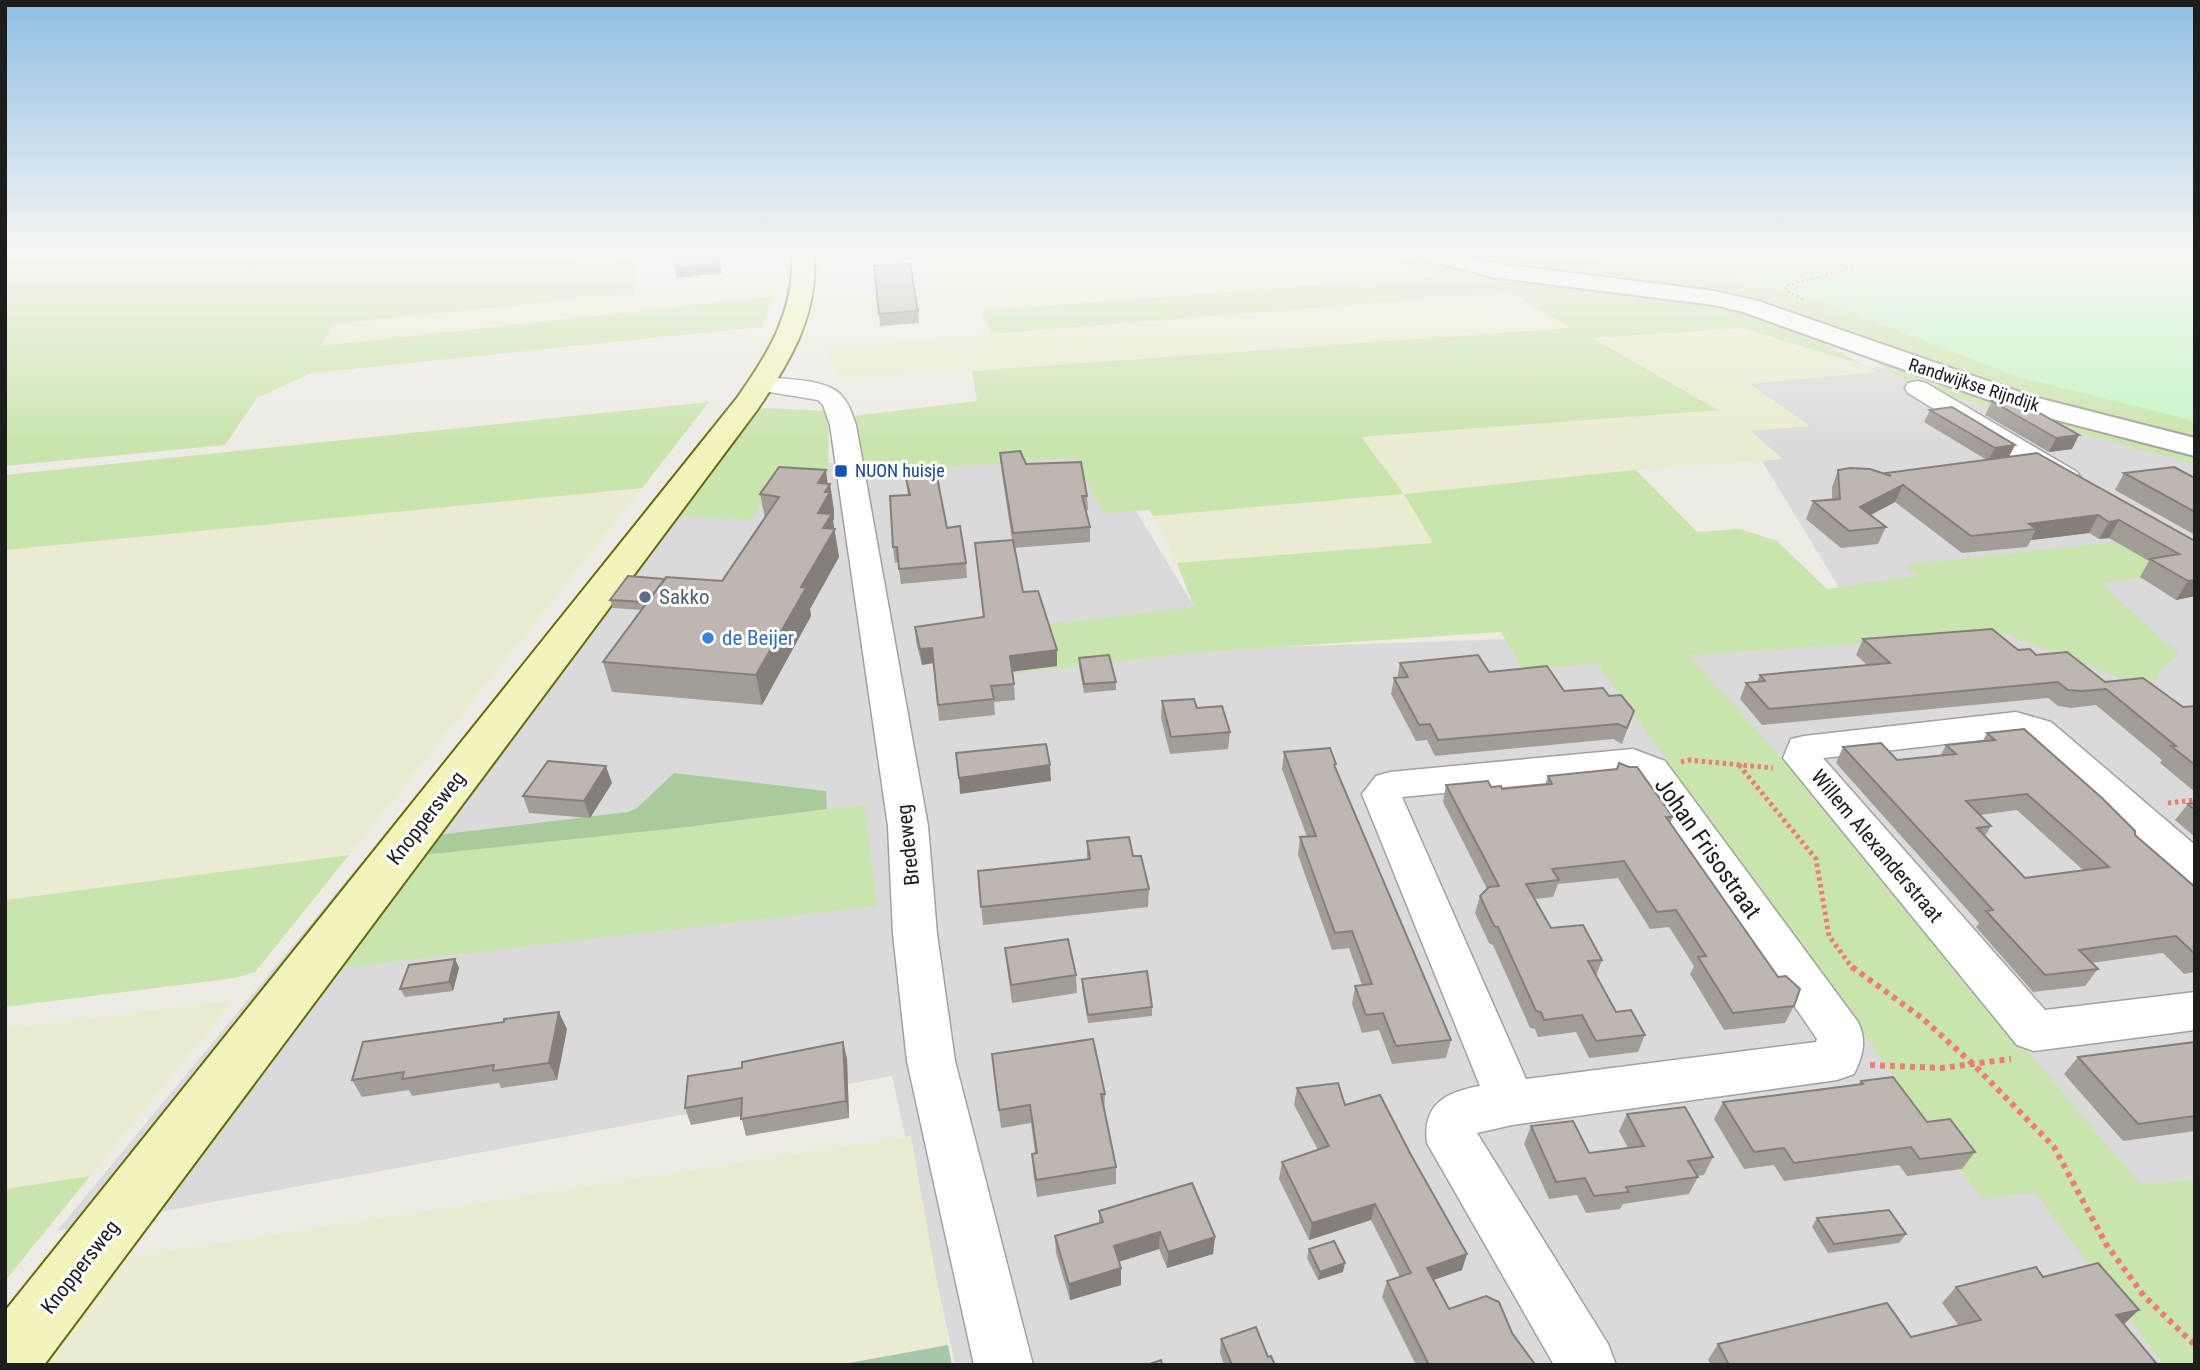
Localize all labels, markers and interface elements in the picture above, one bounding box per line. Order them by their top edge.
street label: Randwijkse Rijndijk [1906,353,2042,416]
place label: NUON huisje [855,460,945,481]
marker: NUON huisje [833,463,849,479]
place label: Sakko [659,585,709,609]
marker: Sakko [637,589,653,605]
place label: de Beijer [722,626,794,650]
marker: de Beijer [700,630,716,646]
street label: Willem Alexanderstraat [1806,765,1948,927]
street label: Knoppersweg [382,766,470,870]
street label: Johan Frisostraat [1649,772,1767,924]
street label: Bredeweg [892,803,924,887]
street label: Knoppersweg [36,1215,124,1319]

